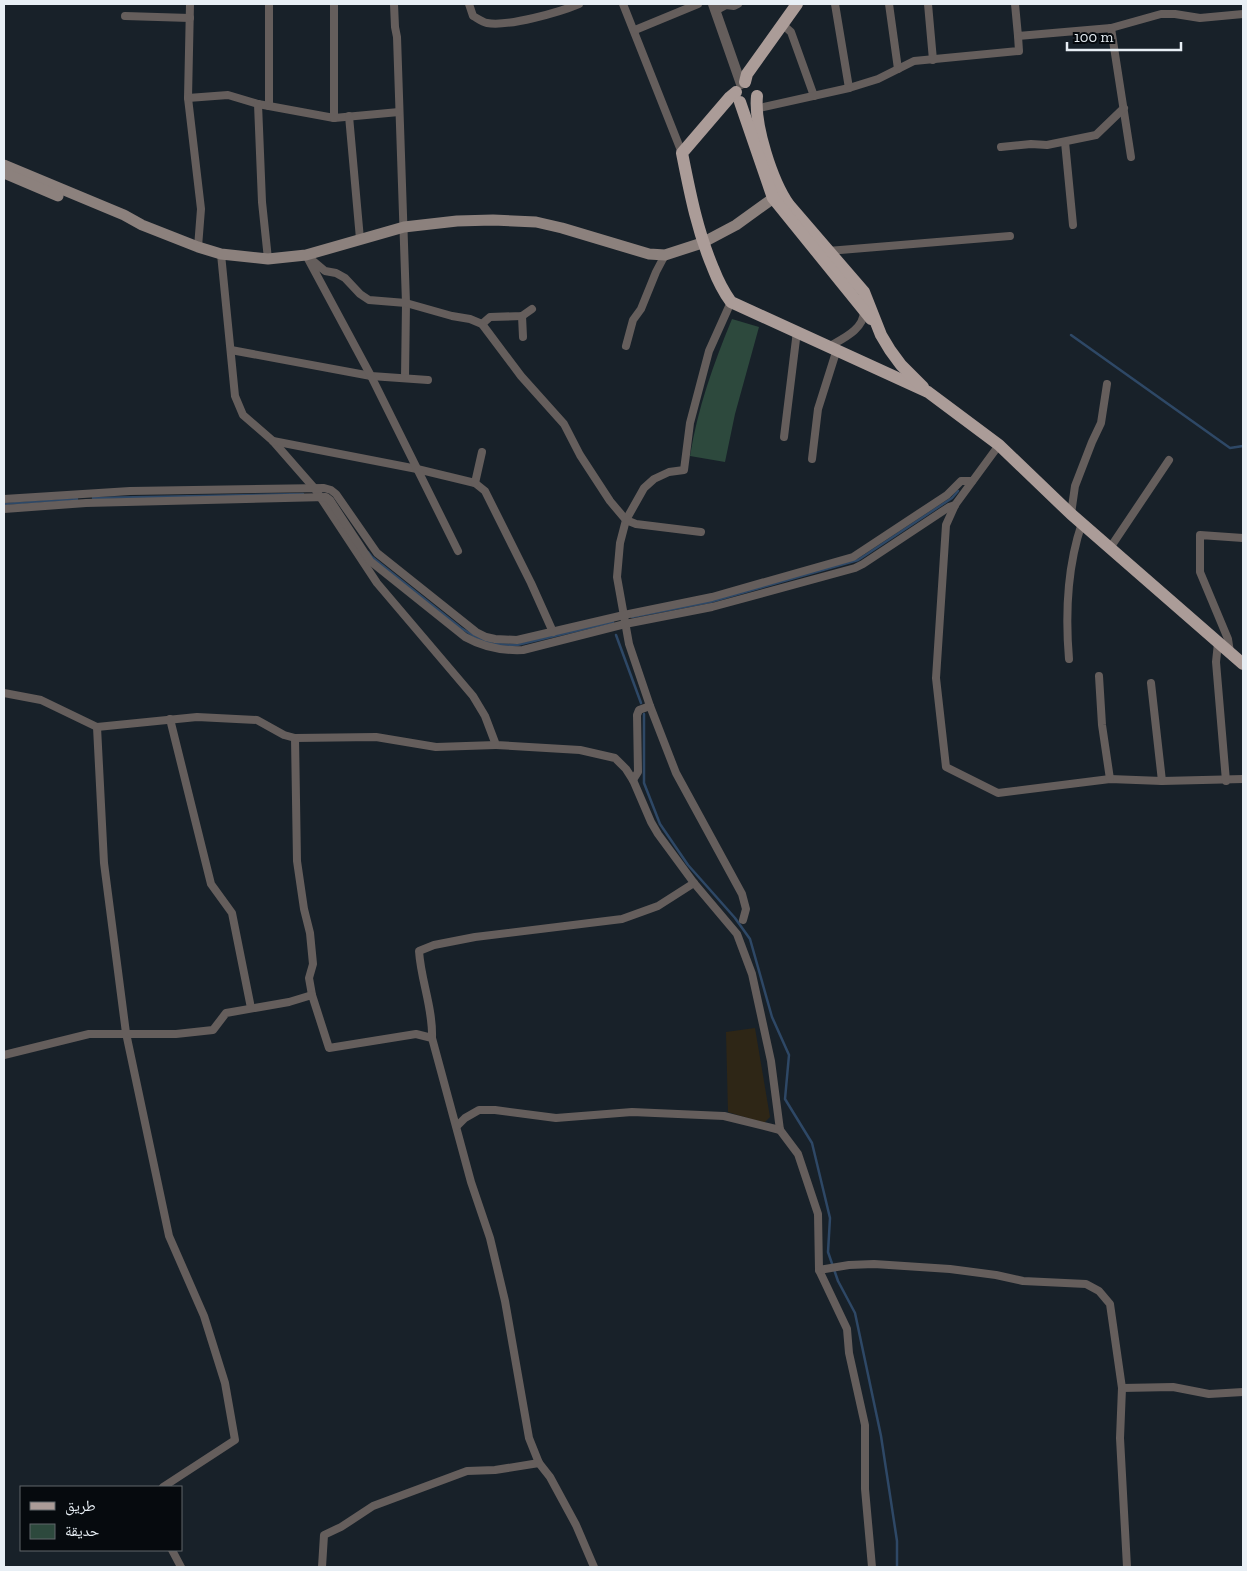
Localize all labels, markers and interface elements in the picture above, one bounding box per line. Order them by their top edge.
scale bar [1067,20,1181,52]
text: 100 m [1074,28,1113,46]
legend [20,1486,182,1551]
text: طريق [65,1497,96,1516]
text: حديقة [65,1522,100,1540]

